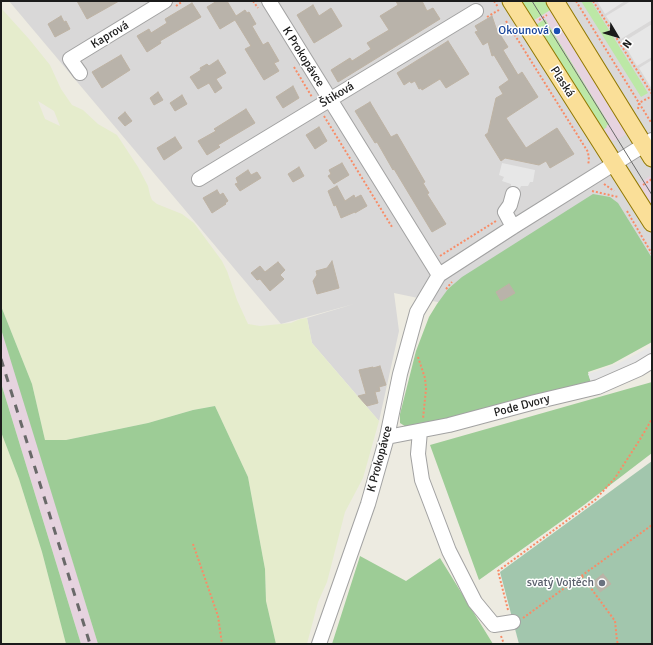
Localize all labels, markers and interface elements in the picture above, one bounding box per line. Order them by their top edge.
north arrow [597,16,637,56]
street label: Kaprová [89,18,131,52]
street label: K Prokopávce [279,24,327,90]
place label: Okounová [498,24,549,38]
marker: Okounová [552,26,562,36]
text: N [619,37,634,51]
street label: Plaská [547,64,577,100]
street label: Štiková [317,79,357,111]
street label: Pode Dvory [492,392,552,420]
street label: K Prokopávce [364,424,396,494]
place label: svatý Vojtěch [527,576,594,590]
marker: svatý Vojtěch [597,578,607,588]

